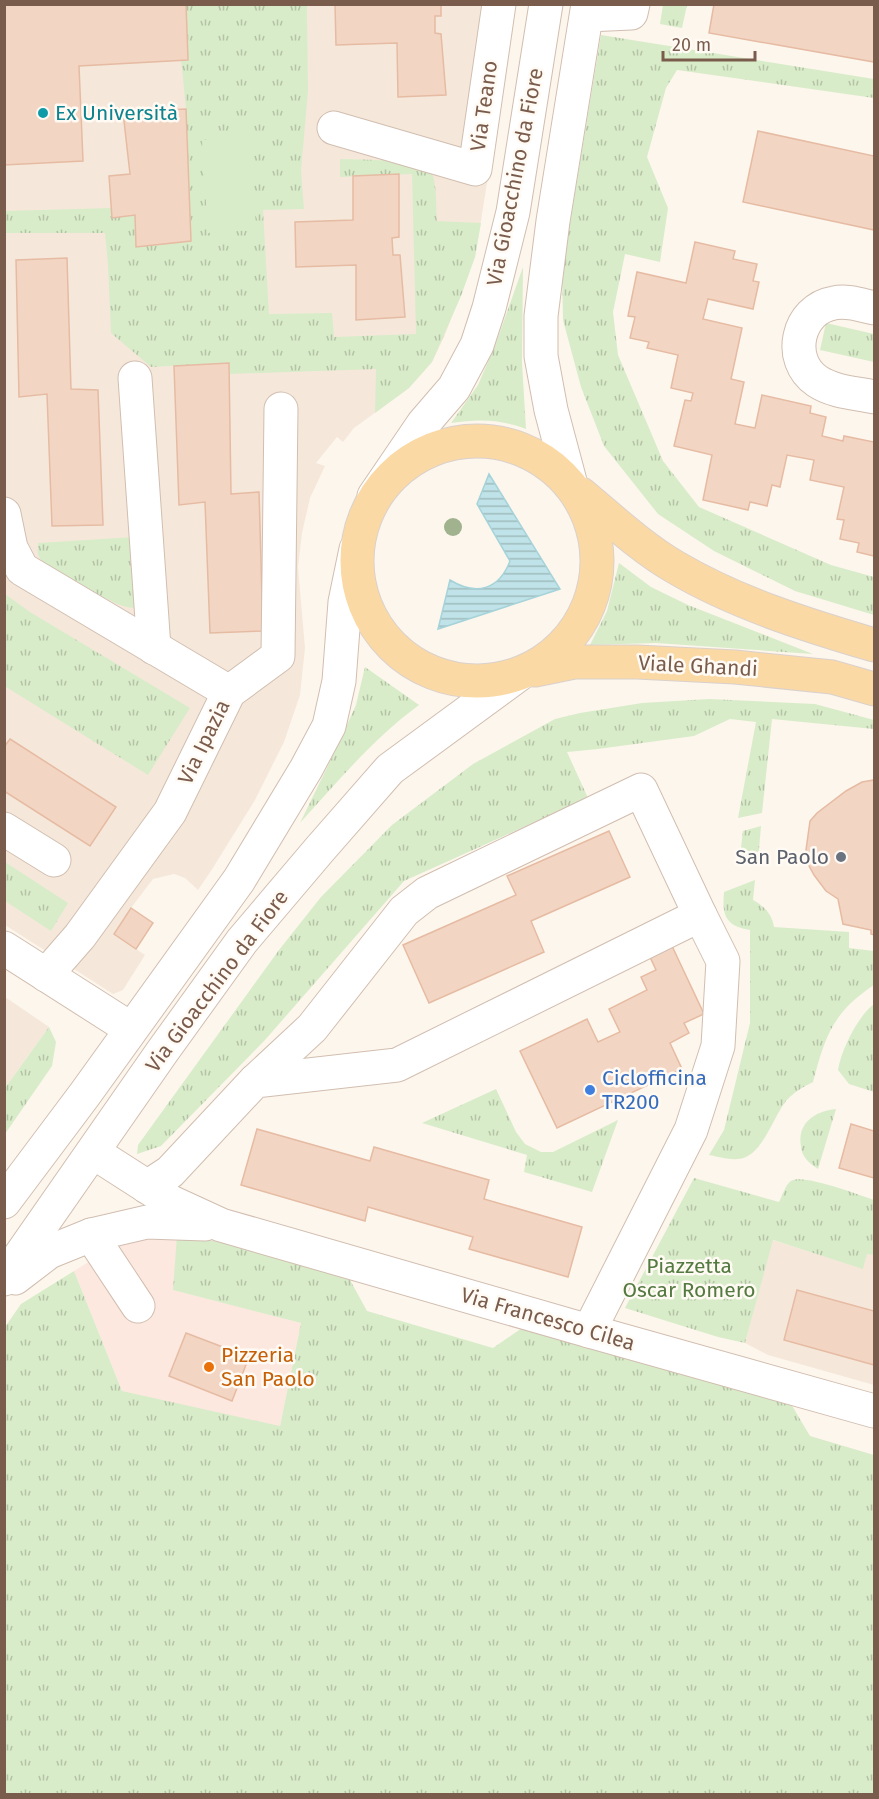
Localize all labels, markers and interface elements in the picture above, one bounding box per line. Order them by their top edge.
scale bar [663,24,754,62]
text: 20 m [672,34,711,56]
street label: Via Teano [465,59,503,153]
street label: Via Gioacchino da Fiore [481,66,549,288]
place label: Ex Università [55,100,178,126]
marker: Ex Università [36,106,50,120]
street label: Viale Ghandi [638,650,758,682]
street label: Via Ipazia [172,695,236,789]
place label: San Paolo [735,844,829,870]
marker: San Paolo [834,850,848,864]
street label: Via Gioacchino da Fiore [140,885,294,1077]
place label: Ciclofficina TR200 [602,1065,707,1115]
marker: Ciclofficina TR200 [583,1083,597,1097]
park label: Piazzetta Oscar Romero [622,1253,756,1303]
street label: Via Francesco Cilea [458,1282,638,1356]
place label: Pizzeria San Paolo [221,1342,315,1392]
marker: Pizzeria San Paolo [202,1360,216,1374]

